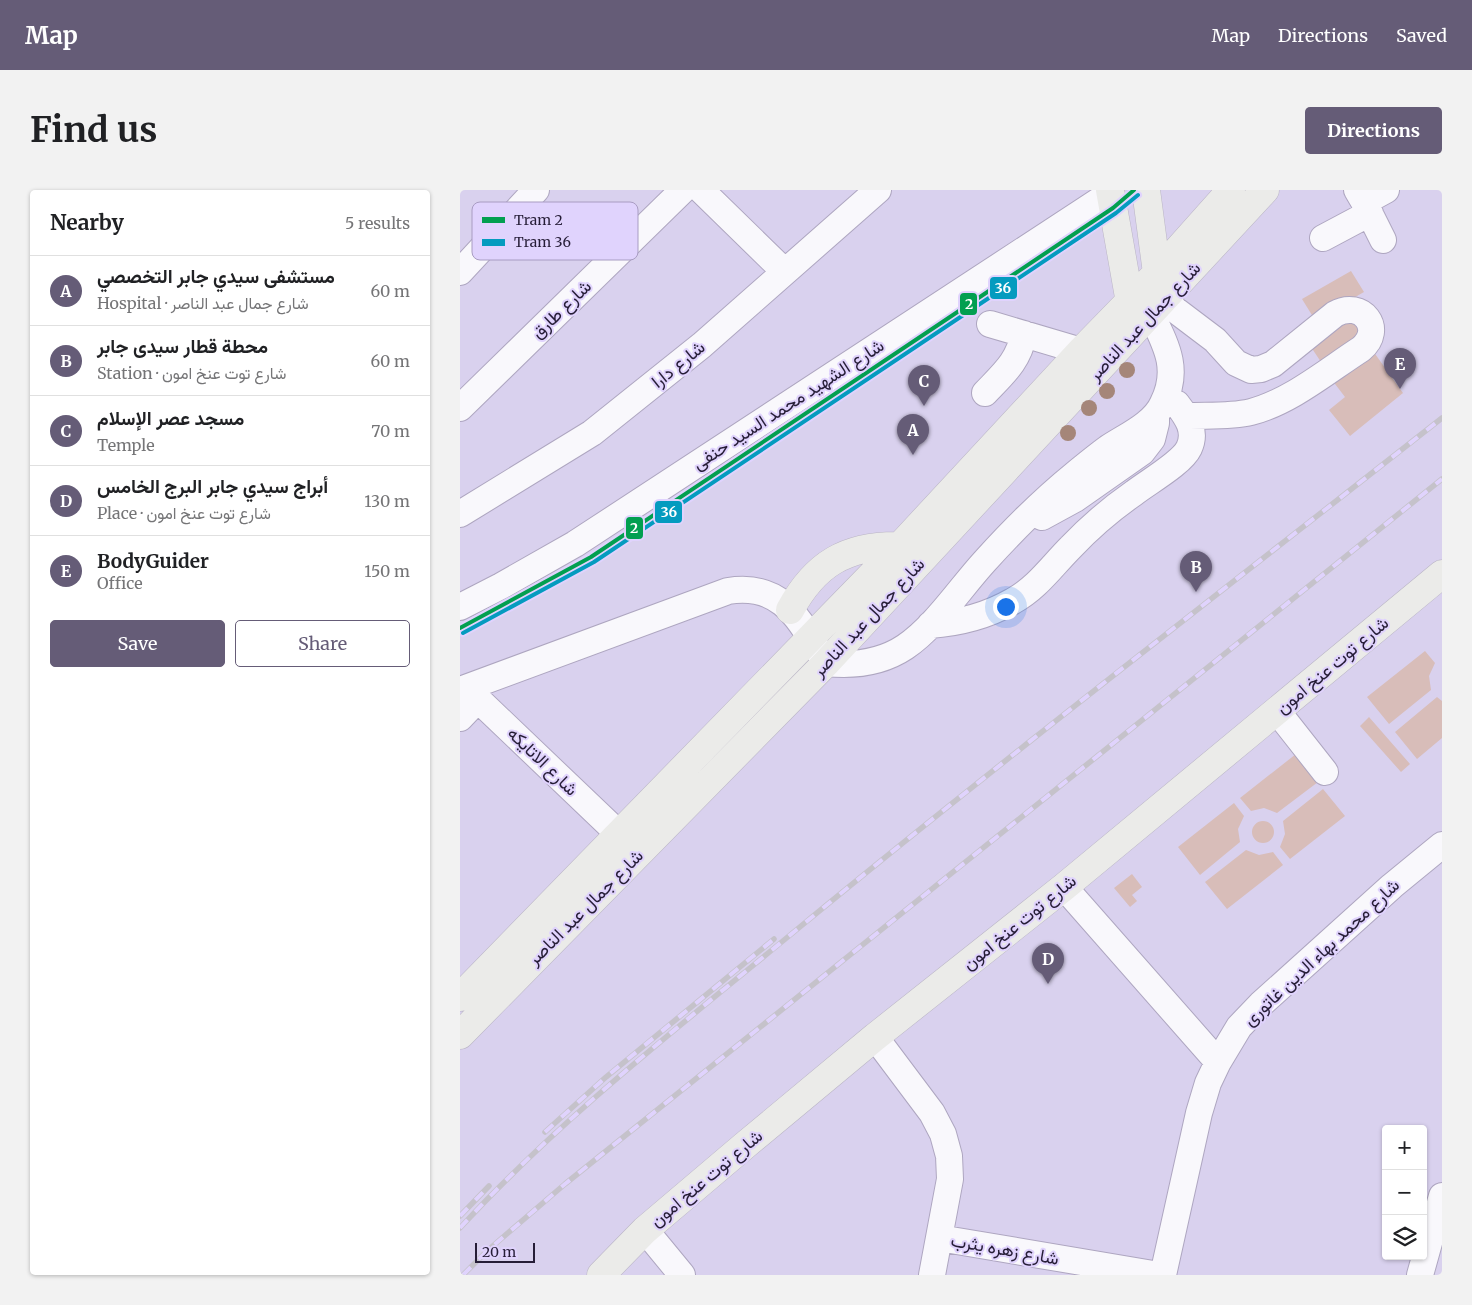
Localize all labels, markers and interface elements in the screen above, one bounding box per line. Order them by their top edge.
text: Map [25,20,78,51]
text: Map [1212,24,1250,47]
text: Directions [1278,24,1368,47]
text: Saved [1396,24,1447,47]
button: Directions [1305,107,1442,154]
text: Find us [30,108,157,152]
legend [472,202,638,260]
text: Nearby [50,209,124,236]
text: Tram 2 [514,211,563,229]
text: 5 results [345,213,410,233]
text: Tram 36 [514,233,571,251]
street label: شارع جمال عبد الناصر [1082,256,1206,387]
text: مستشفى سيدي جابر التخصصي [97,264,335,288]
street label: شارع طارق [526,275,597,344]
line badge: 36 [989,276,1018,300]
text: 36 [995,279,1012,297]
text: A [60,281,72,301]
text: 60 m [370,281,410,301]
line badge: 2 [959,292,978,316]
text: Hospital · شارع جمال عبد الناصر [97,293,309,313]
text: 2 [965,295,973,313]
street label: شارع الشهيد محمد السيد حنفى [688,333,889,476]
text: محطة قطار سيدى جابر [97,334,268,358]
street label: شارع دارا [647,335,710,393]
pin: E [1384,348,1416,389]
text: B [60,351,72,371]
text: 60 m [370,351,410,371]
text: Station · شارع توت عنخ امون [97,363,287,383]
pin: C [908,365,940,406]
text: مسجد عصر الإسلام [97,406,244,430]
pin: A [897,414,929,455]
text: C [61,421,71,441]
text: 70 m [371,421,410,441]
text: Temple [97,435,155,455]
text: أبراج سيدي جابر البرج الخامس [97,474,328,498]
text: D [60,491,72,511]
text: 130 m [364,491,410,511]
line badge: 36 [654,500,683,524]
text: Place · شارع توت عنخ امون [97,503,271,523]
text: 36 [661,503,678,521]
line badge: 2 [625,516,644,540]
text: 2 [630,519,638,537]
text: BodyGuider [97,549,209,573]
pin: B [1180,551,1212,592]
street label: شارع جمال عبد الناصر [806,552,930,683]
text: E [61,561,71,581]
text: 150 m [364,561,410,581]
text: Office [97,573,143,593]
your location [993,594,1019,620]
street label: شارع توت عنخ امون [1271,611,1394,720]
button: Save [50,620,225,667]
button: Share [235,620,410,667]
street label: شارع الاتايكه [502,722,583,801]
street label: شارع جمال عبد الناصر [521,844,649,971]
street label: شارع توت عنخ امون [957,869,1081,976]
street label: شارع محمد بهاء الدين غاتورى [1238,873,1405,1031]
pin: D [1032,943,1064,984]
street label: شارع توت عنخ امون [645,1124,768,1233]
map controls [1382,1125,1427,1260]
button: + [1382,1125,1427,1170]
button: − [1382,1170,1427,1215]
button: layers [1382,1215,1427,1260]
street label: شارع زهره يثرب [949,1228,1061,1271]
scale bar [475,1240,535,1263]
text: 20 m [482,1243,516,1261]

